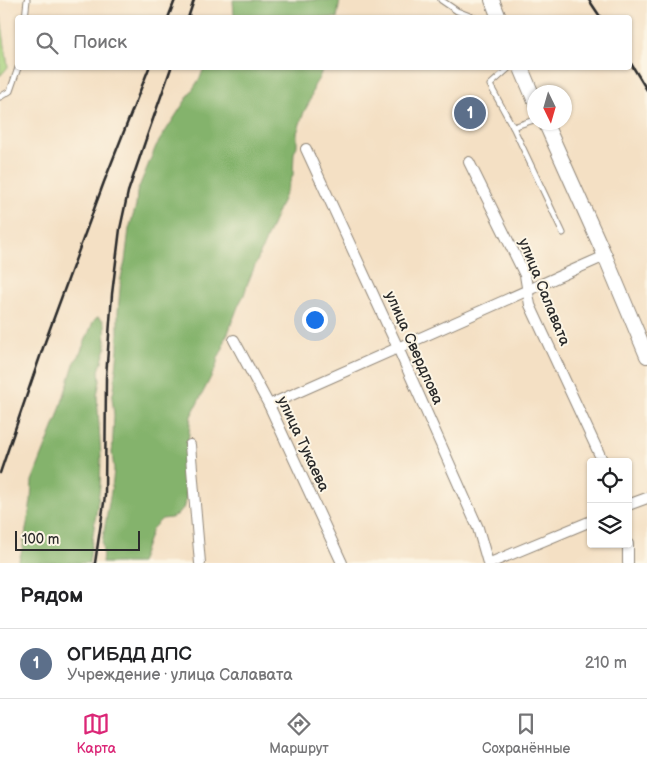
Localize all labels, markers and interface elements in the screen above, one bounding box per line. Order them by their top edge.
search box [15,15,632,70]
icon: search [33,29,61,57]
text: Поиск [73,31,127,54]
north arrow [527,85,572,130]
pin: 1 [454,94,486,132]
street label: улица Салавата [514,235,574,349]
street label: улица Свердлова [380,288,448,408]
your location [302,307,328,333]
street label: улица Тукаева [273,393,333,495]
map controls [587,458,632,548]
button: locate [587,458,632,503]
button: layers [587,503,632,548]
scale bar [15,528,140,551]
text: 100 m [22,531,59,548]
text: Рядом [20,583,83,608]
text: ОГИБДД ДПС [67,643,192,666]
text: 1 [33,654,39,673]
text: 210 m [585,654,627,673]
text: Учреждение · улица Салавата [67,666,293,685]
tab: Карта [77,710,116,757]
tab: Маршрут [269,710,329,757]
tab: Сохранённые [482,710,570,757]

